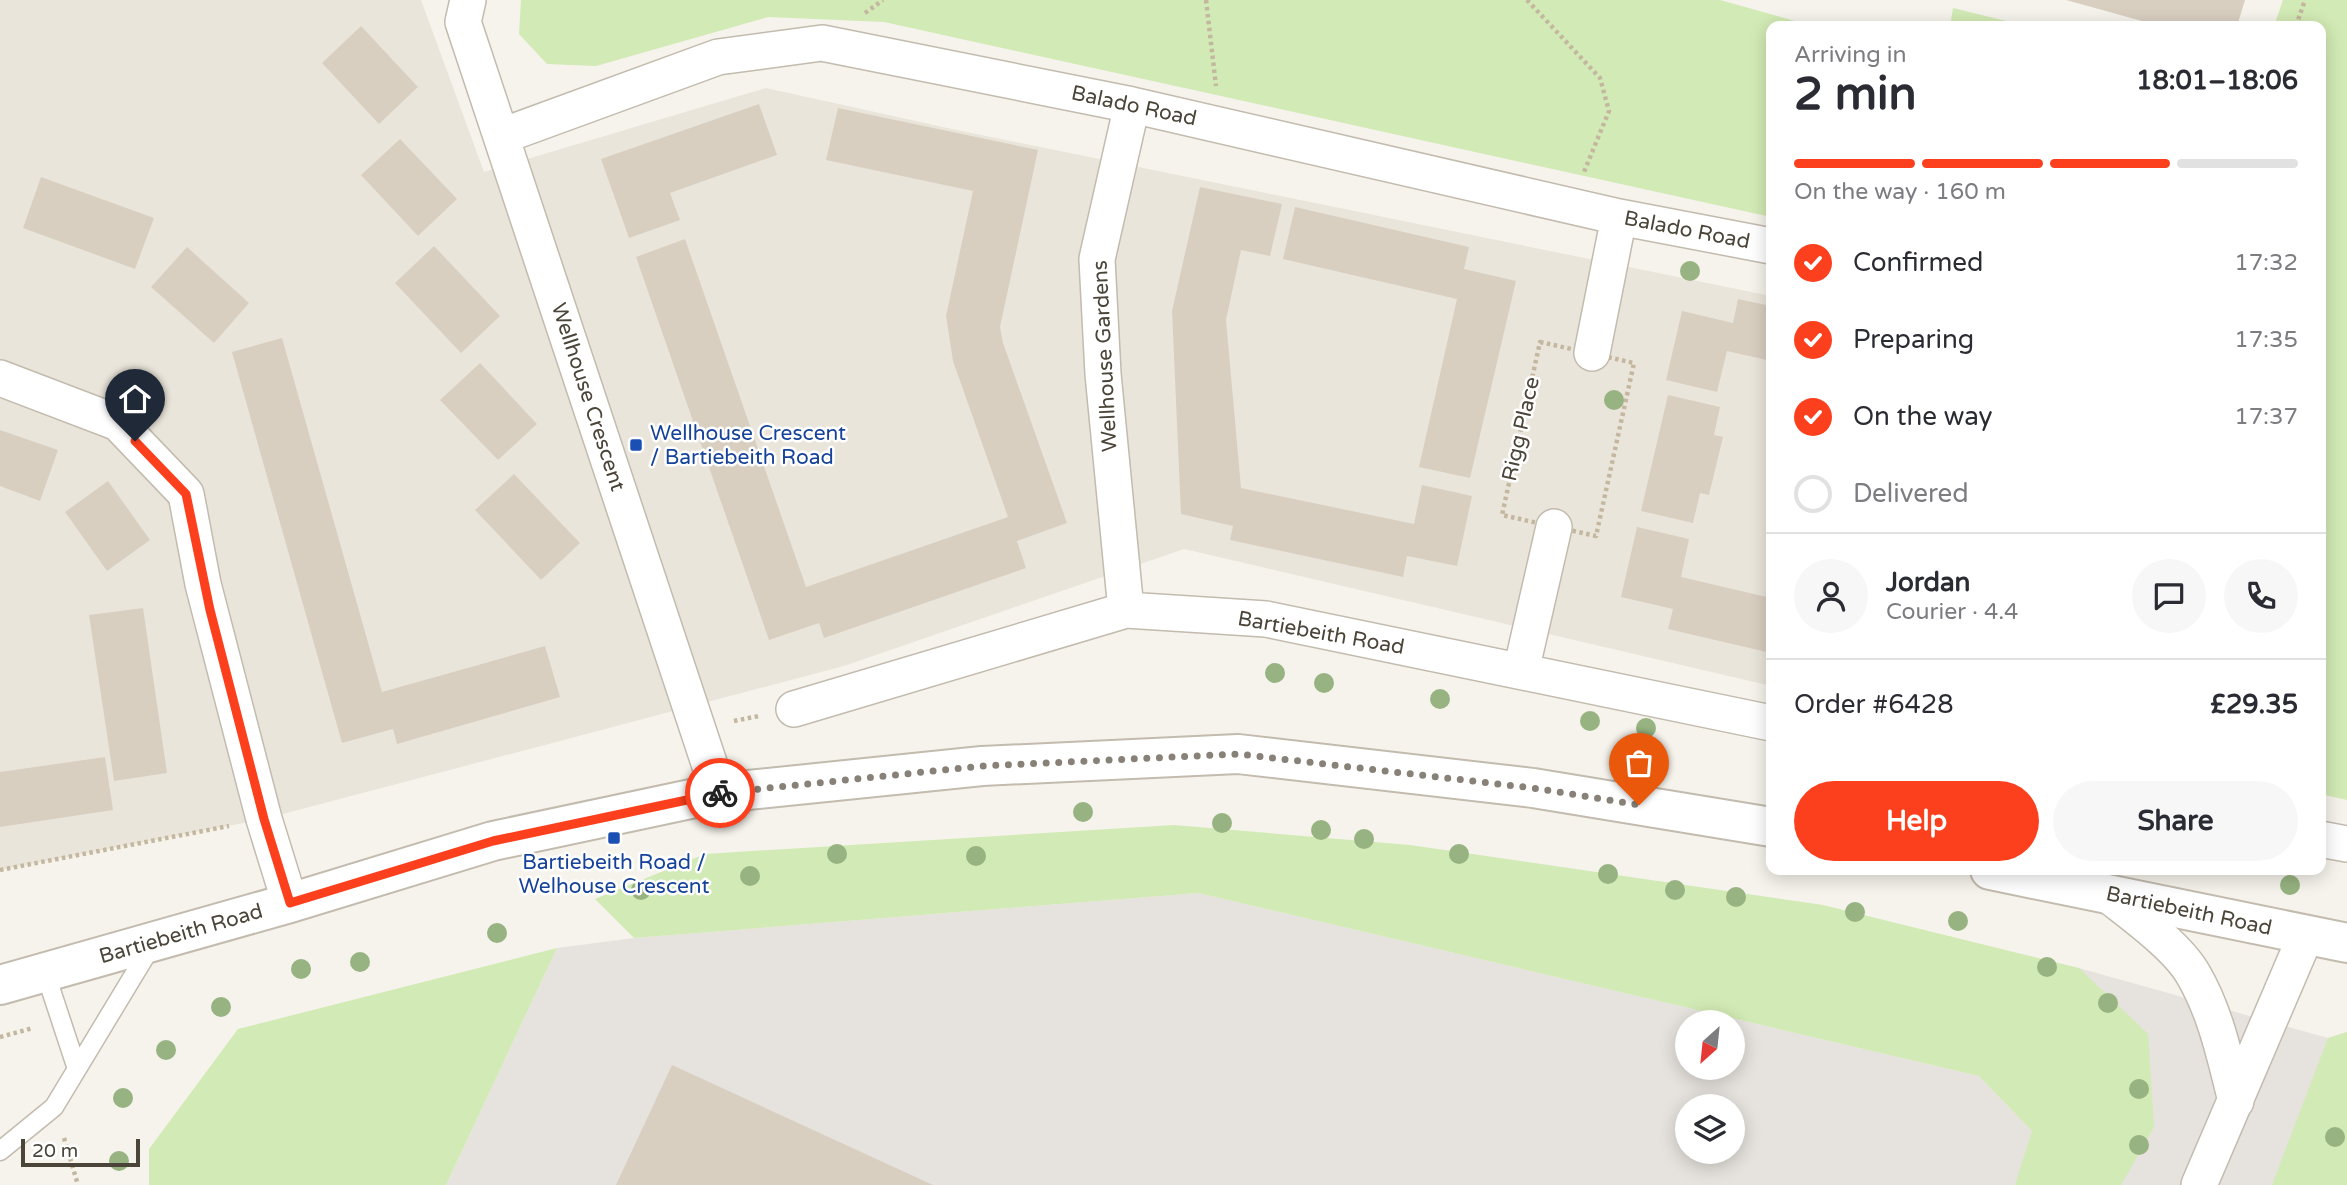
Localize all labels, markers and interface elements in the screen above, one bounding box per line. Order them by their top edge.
text: Arriving in [1794,41,1907,69]
text: 18:01–18:06 [2136,65,2298,96]
text: 2 min [1794,67,1917,122]
street label: Balado Road [1069,81,1199,131]
text: On the way · 160 m [1794,178,2006,206]
street label: Balado Road [1622,206,1752,254]
icon: check [1794,244,1832,282]
text: Confirmed [1853,247,1983,278]
text: 17:32 [2234,249,2298,277]
street label: Wellhouse Gardens [1087,260,1123,452]
street label: Wellhouse Crescent [546,300,630,494]
icon: check [1794,321,1832,359]
text: Preparing [1853,324,1974,355]
text: 17:35 [2234,326,2298,354]
pin [105,369,165,441]
street label: Rigg Place [1497,374,1545,484]
icon: home [116,380,154,418]
icon: check [1794,398,1832,436]
text: On the way [1853,401,1993,432]
text: 17:37 [2234,403,2298,431]
place label: Wellhouse Crescent / Bartiebeith Road [650,421,846,470]
marker: Wellhouse Crescent / Bartiebeith Road [628,437,644,453]
text: Delivered [1853,478,1969,509]
button: person [1794,559,1868,633]
button: chat [2132,559,2206,633]
button: phone [2224,559,2298,633]
text: Jordan [1886,567,1970,598]
text: Courier · 4.4 [1886,598,2018,626]
street label: Bartiebeith Road [1236,606,1406,660]
text: Order #6428 [1794,689,1954,720]
text: £29.35 [2210,689,2298,720]
pin [1609,733,1669,805]
icon: bag [1620,744,1658,782]
courier [685,758,755,828]
icon: bike [701,774,739,812]
button: Help [1794,781,2039,861]
button: Share [2053,781,2298,861]
marker: Bartiebeith Road / Welhouse Crescent [606,830,622,846]
place label: Bartiebeith Road / Welhouse Crescent [519,850,709,899]
street label: Bartiebeith Road [2104,881,2274,941]
street label: Bartiebeith Road [96,899,266,969]
north arrow [1675,1010,1745,1080]
map controls [1675,1010,1745,1164]
button: layers [1675,1094,1745,1164]
scale bar [21,1136,140,1168]
text: 20 m [32,1140,78,1162]

